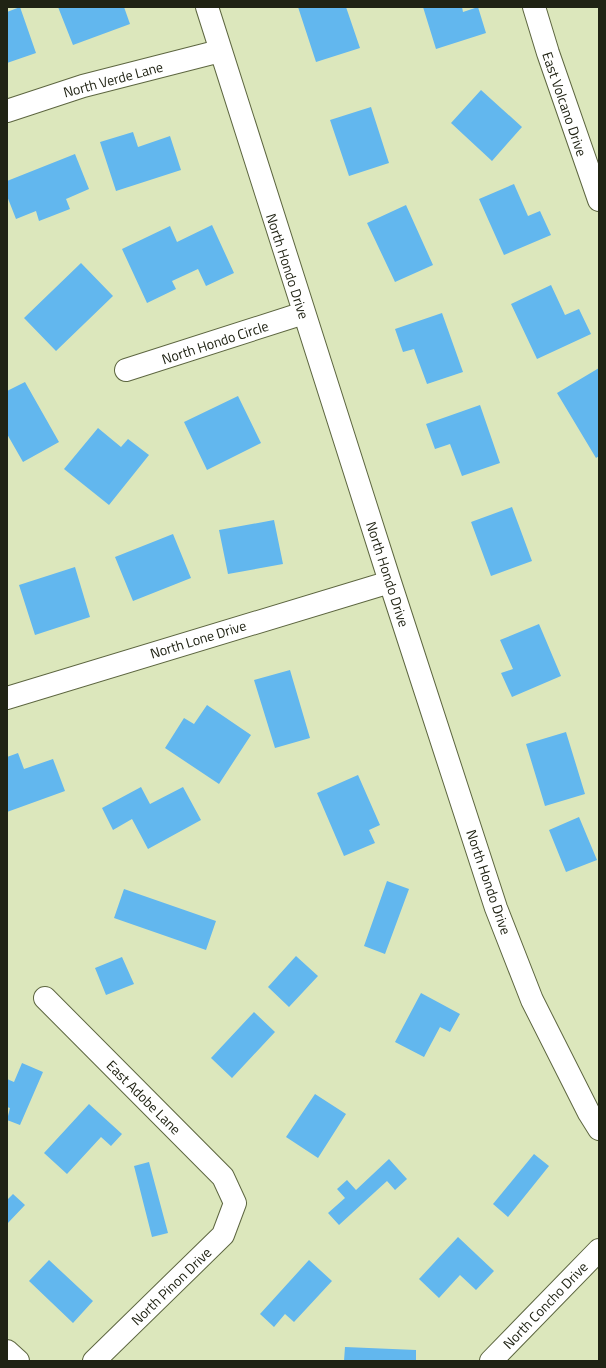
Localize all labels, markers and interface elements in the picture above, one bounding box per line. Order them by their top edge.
street label: East Volcano Drive [537,49,593,159]
street label: North Verde Lane [61,56,165,102]
street label: North Hondo Drive [261,210,315,322]
street label: North Hondo Circle [159,315,271,369]
street label: North Hondo Drive [361,518,415,630]
street label: North Lone Drive [147,614,249,664]
street label: North Hondo Drive [461,827,517,937]
street label: East Adobe Lane [102,1055,186,1139]
street label: North Pinon Drive [126,1242,216,1330]
street label: North Concho Drive [498,1257,592,1353]

